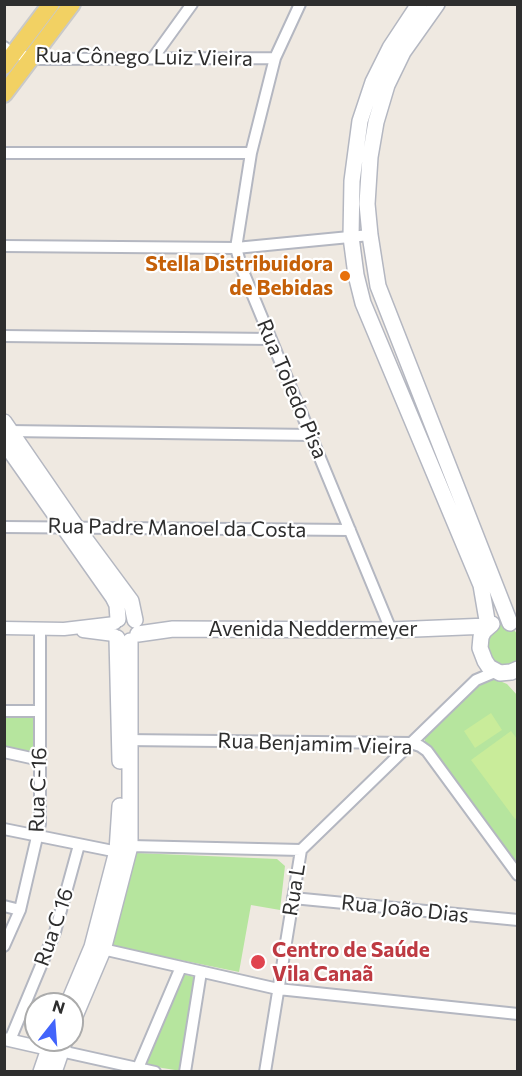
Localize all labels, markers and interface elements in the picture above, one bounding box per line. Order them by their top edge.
street label: Rua Cônego Luiz Vieira [35,43,253,71]
place label: Stella Distribuidora de Bebidas [145,251,333,301]
marker: Stella Distribuidora de Bebidas [338,269,352,283]
street label: Rua Toledo Pisa [251,315,333,463]
street label: Rua Padre Manoel da Costa [47,513,307,543]
street label: Avenida Neddermeyer [208,616,418,642]
street label: Rua Benjamim Vieira [217,728,413,760]
street label: Rua C-16 [24,747,52,833]
street label: Rua L [277,862,311,918]
street label: Rua C 16 [29,885,79,969]
street label: Rua João Dias [340,890,470,928]
place label: Centro de Saúde Vila Canaã [272,937,430,987]
marker: Centro de Saúde Vila Canaã [249,953,267,971]
north arrow [24,992,84,1052]
text: N [50,995,67,1017]

